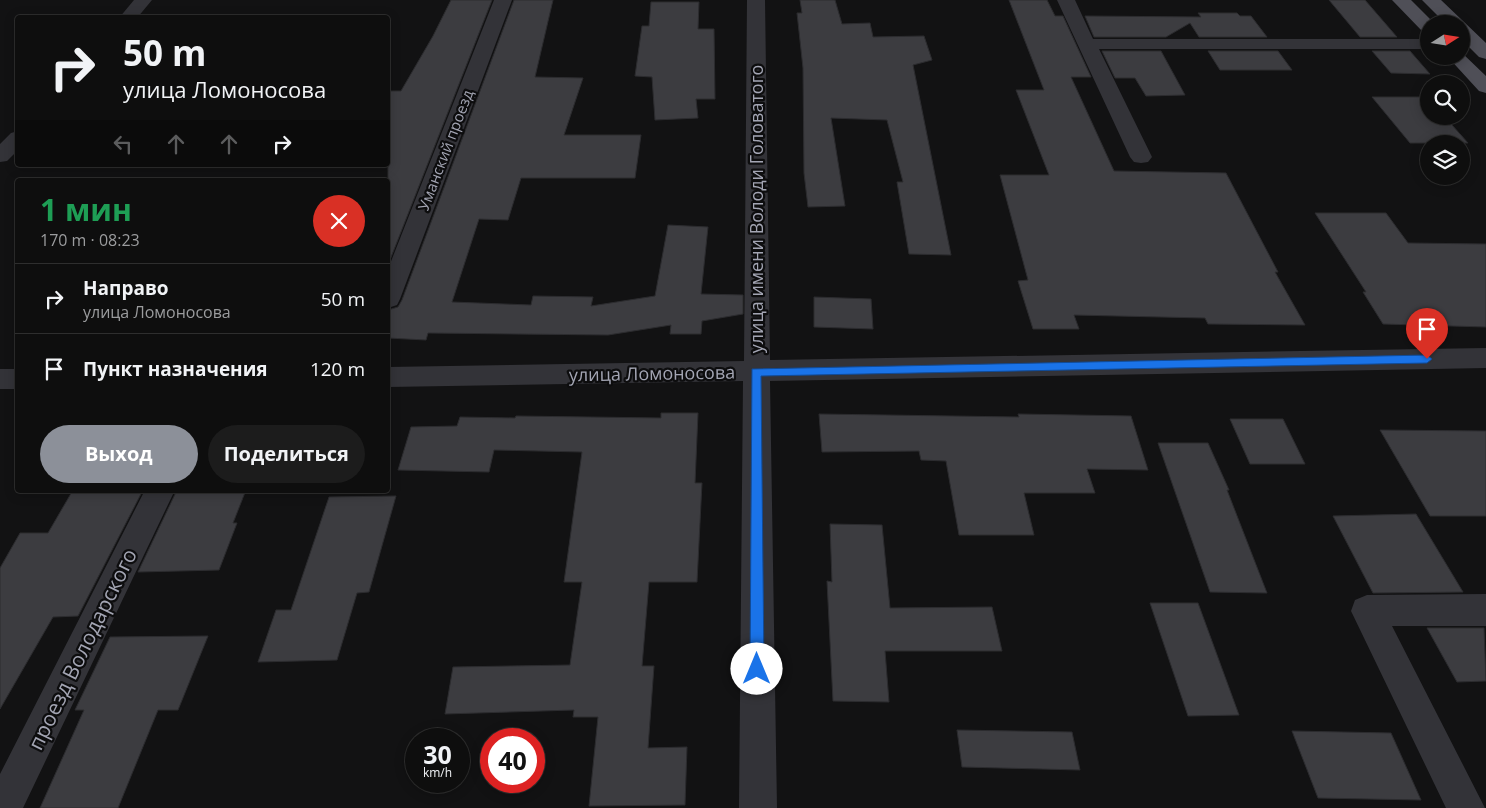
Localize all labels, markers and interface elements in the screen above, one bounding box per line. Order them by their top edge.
north arrow [1420,15,1470,65]
map controls [1420,15,1470,185]
text: 50 m [123,29,206,76]
icon: right [40,35,105,100]
street label: улица имени Володи Головатого [744,65,768,353]
text: улица Ломоносова [123,74,326,104]
button: search [1420,75,1470,125]
street label: Уманский проезд [413,86,477,213]
icon: left [109,130,137,158]
icon: ahead [162,130,190,158]
icon: ahead [215,130,243,158]
icon: right [268,130,296,158]
button: layers [1420,135,1470,185]
text: 1 мин [40,189,132,230]
button: close [313,195,365,247]
text: 170 m · 08:23 [40,229,140,251]
text: Направо [83,275,169,301]
icon: right [40,285,68,313]
text: 50 m [321,286,365,312]
text: улица Ломоносова [83,301,231,323]
pin [1406,308,1448,359]
icon: arrive [1413,315,1441,343]
icon: arrive [40,355,68,383]
text: Пункт назначения [83,356,268,382]
text: 120 m [310,356,365,382]
street label: улица Ломоносова [569,360,735,386]
button: Выход [40,425,198,483]
button: Поделиться [208,425,365,483]
street label: проезд Володарского [21,544,143,754]
position arrow [730,642,782,694]
speed limit sign: 40 [480,728,545,793]
text: 30 [423,737,452,771]
text: km/h [423,764,452,781]

